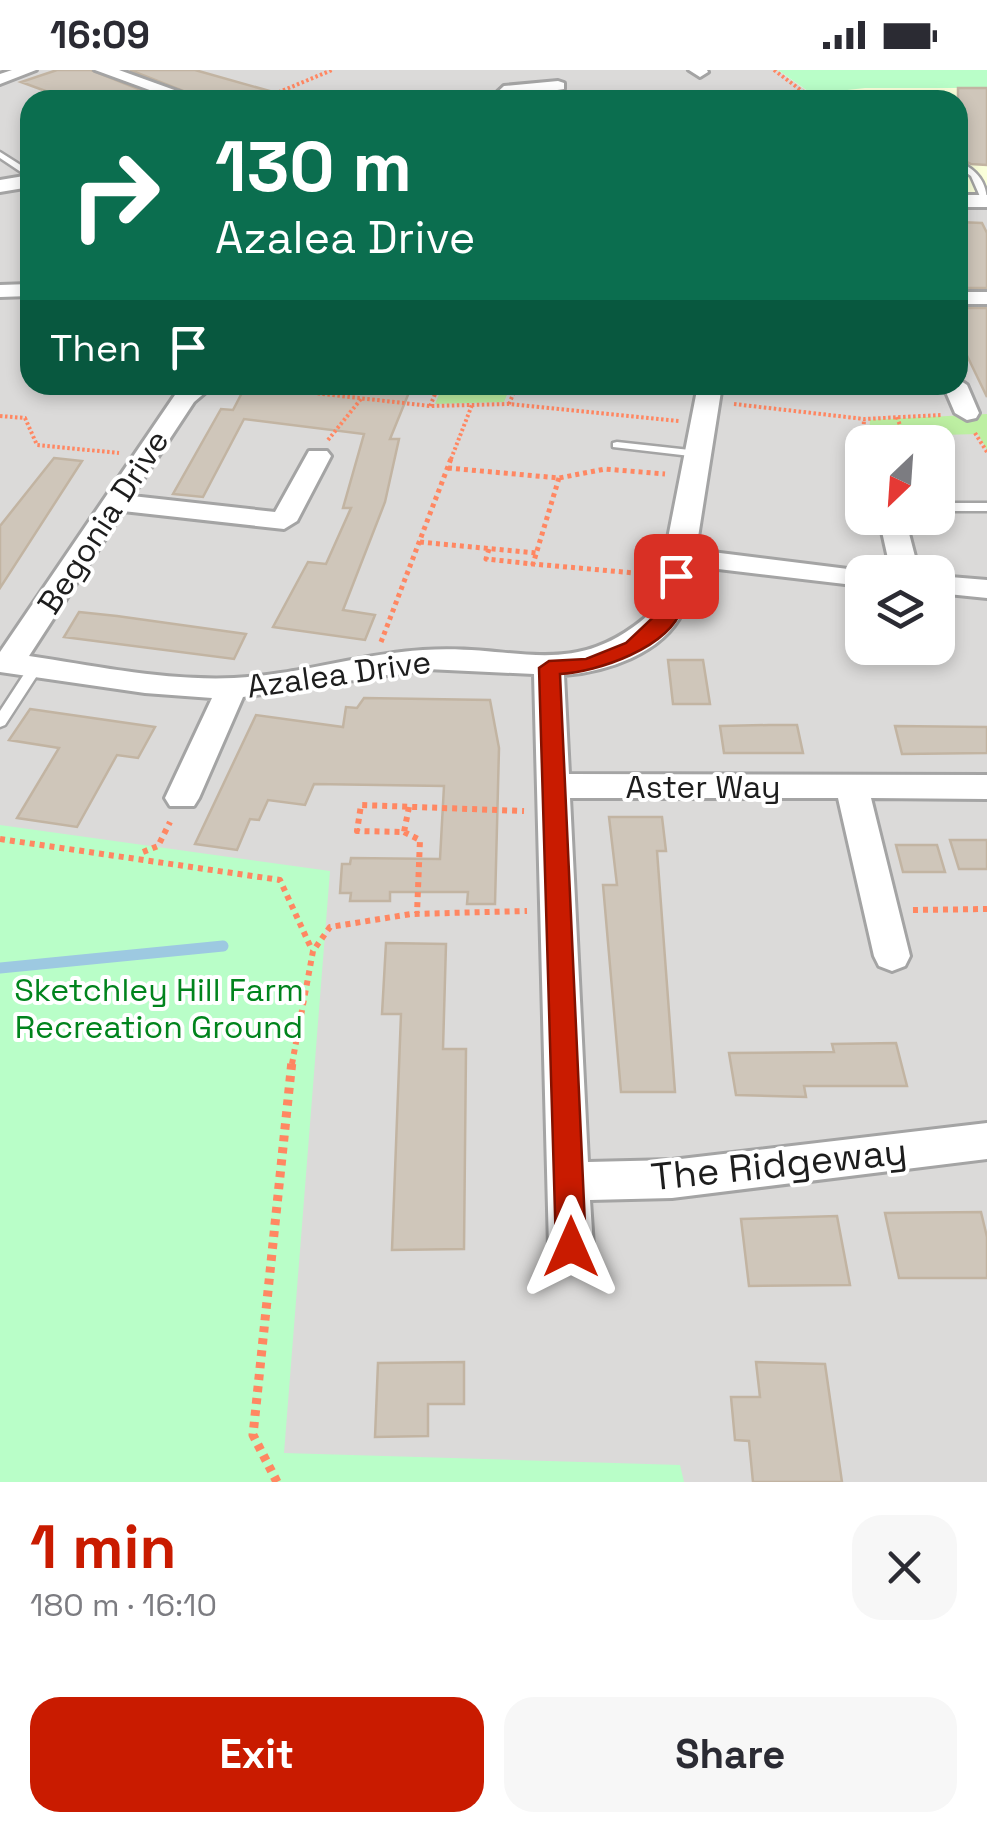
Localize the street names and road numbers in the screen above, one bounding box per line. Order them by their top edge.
street label: Begonia Drive [29,423,177,621]
street label: Azalea Drive [245,641,433,707]
street label: Aster Way [625,767,781,807]
street label: The Ridgeway [649,1127,909,1201]

